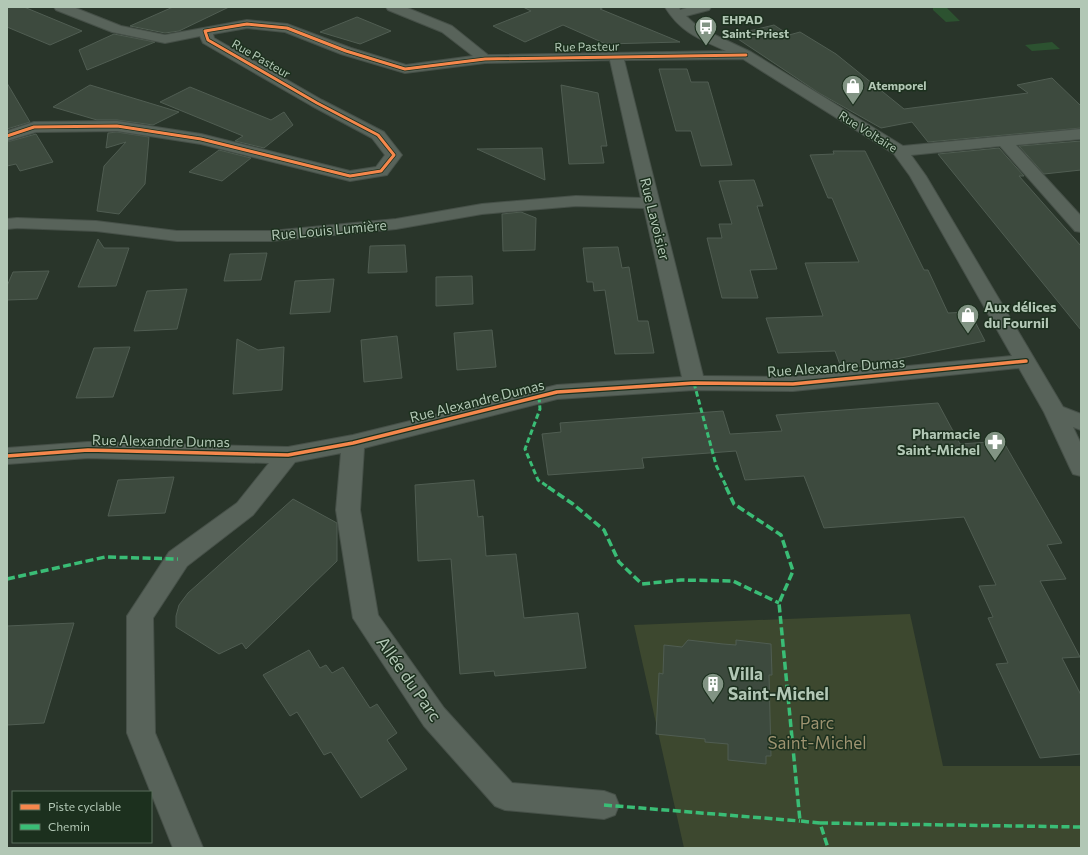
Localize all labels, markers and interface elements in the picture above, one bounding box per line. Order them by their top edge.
place label: EHPAD Saint-Priest [722,12,789,40]
bus stop icon: EHPAD Saint-Priest [693,14,719,47]
street label: Rue Pasteur [230,36,293,81]
street label: Rue Pasteur [554,38,620,54]
shop icon: Atemporel [840,73,866,106]
place label: Atemporel [868,78,927,92]
street label: Rue Voltaire [837,108,900,155]
street label: Rue Lavoisier [637,176,674,262]
street label: Rue Louis Lumière [271,216,387,243]
place label: Aux délices du Fournil [984,298,1057,331]
shop icon: Aux délices du Fournil [955,302,981,335]
street label: Rue Alexandre Dumas [766,353,905,380]
street label: Rue Alexandre Dumas [408,376,546,425]
place label: Pharmacie Saint-Michel [897,425,980,458]
pharmacy icon: Pharmacie Saint-Michel [982,429,1008,462]
street label: Rue Alexandre Dumas [92,431,230,450]
street label: Allée du Parc [373,632,446,725]
place label: Villa Saint-Michel [728,663,829,704]
building icon: Villa Saint-Michel [700,671,726,704]
park label: Parc Saint-Michel [767,712,867,753]
legend [12,791,152,843]
text: Piste cyclable [48,799,121,813]
text: Chemin [48,819,90,833]

